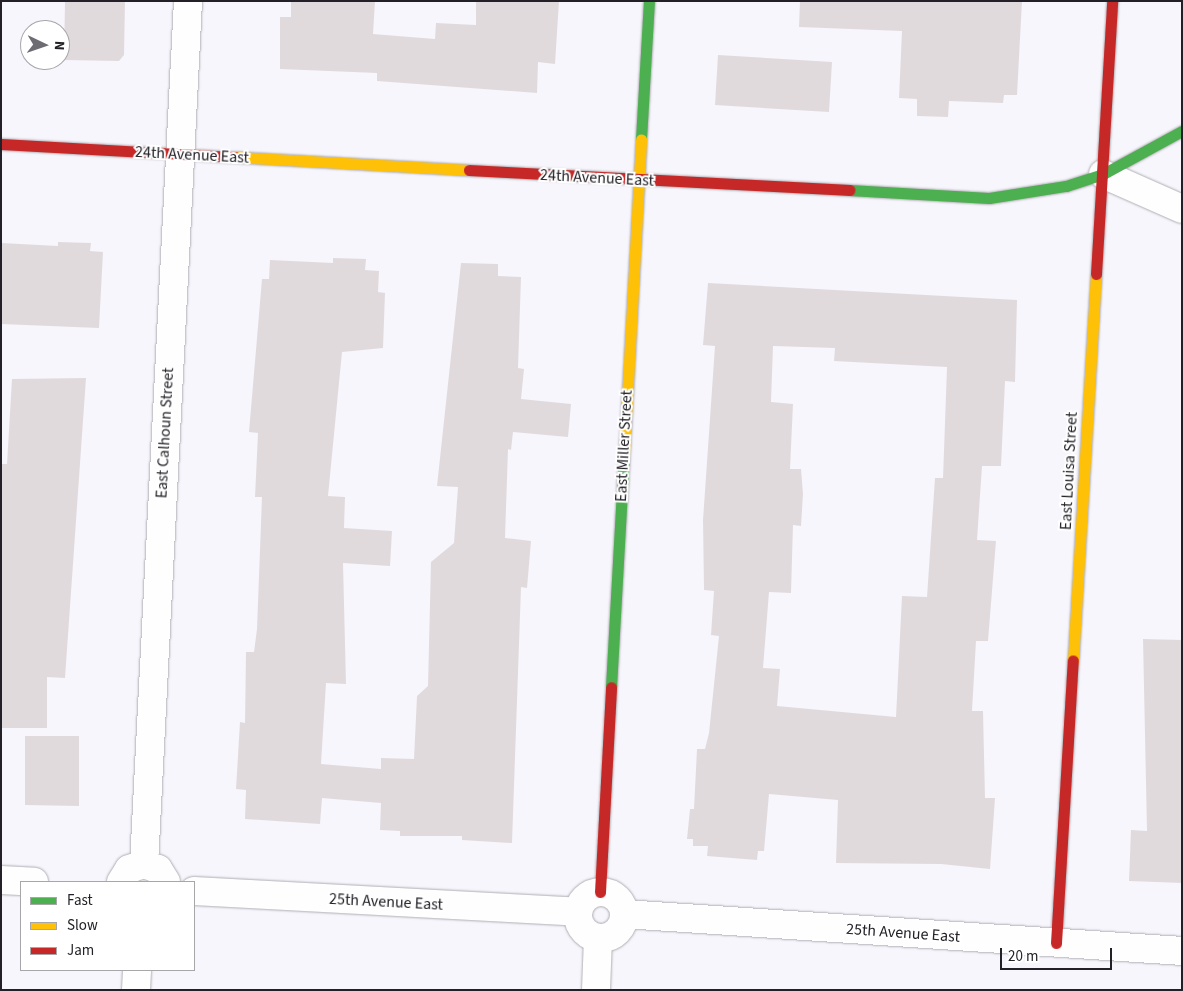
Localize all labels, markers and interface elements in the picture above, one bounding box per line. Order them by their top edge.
north arrow [20,20,70,70]
text: N [49,41,69,51]
street label: 24th Avenue East [135,142,249,168]
street label: 24th Avenue East [540,165,654,191]
street label: East Calhoun Street [152,367,178,499]
street label: East Miller Street [611,390,637,502]
street label: East Louisa Street [1056,411,1082,531]
legend [20,881,195,971]
street label: 25th Avenue East [329,889,443,915]
text: Fast [67,890,93,911]
text: Slow [67,915,98,936]
street label: 25th Avenue East [845,919,961,947]
scale bar [1003,938,1116,970]
text: Jam [67,940,94,961]
text: 20 m [1008,946,1038,967]

